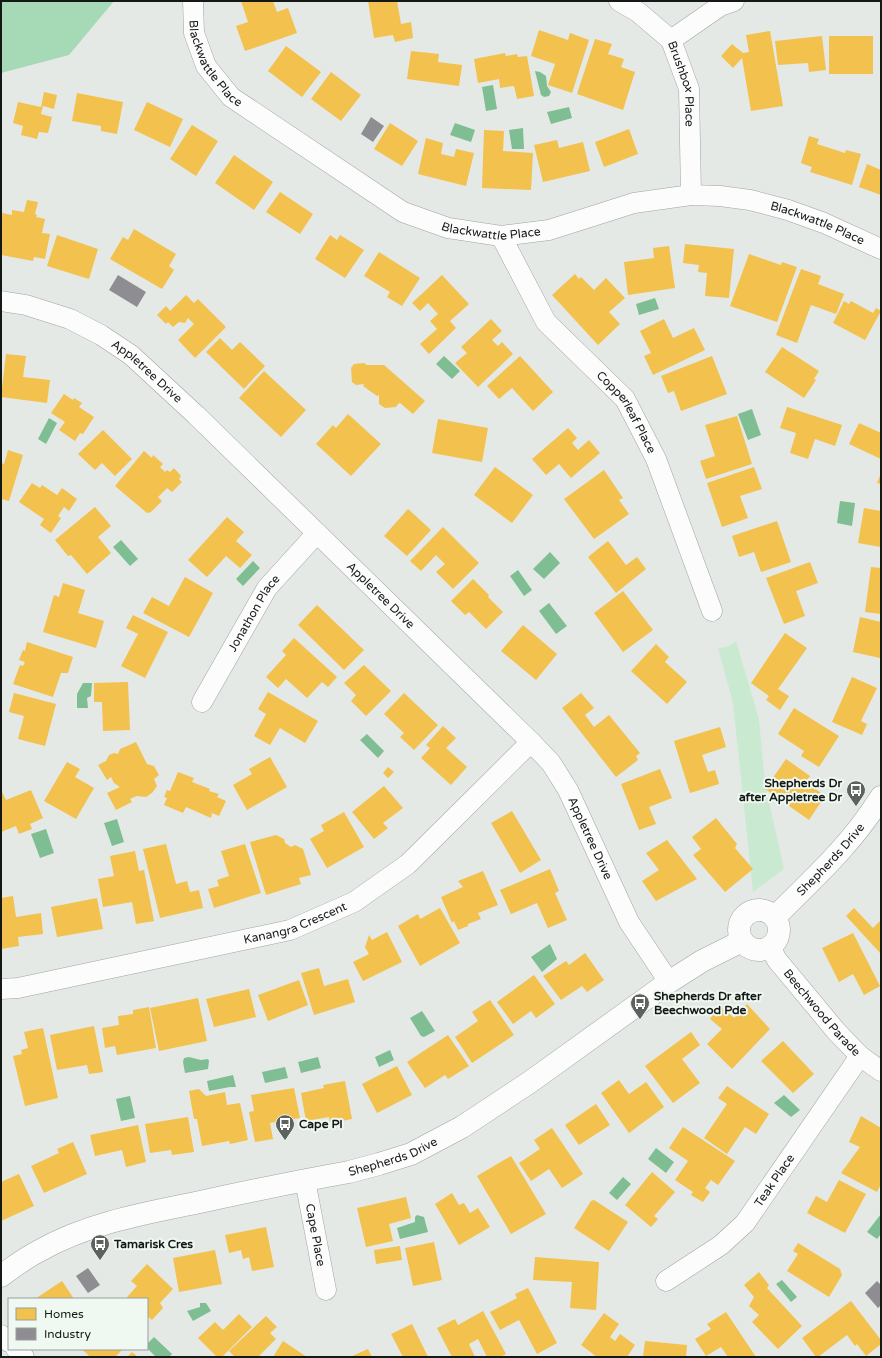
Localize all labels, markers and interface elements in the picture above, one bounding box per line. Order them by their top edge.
street label: Blackwattle Place [187,20,245,110]
street label: Brushbox Place [665,39,697,127]
street label: Blackwattle Place [769,199,867,248]
street label: Blackwattle Place [439,219,542,243]
street label: Appletree Drive [109,337,185,406]
street label: Copperleaf Place [594,368,659,456]
street label: Appletree Drive [344,559,418,632]
street label: Jonathon Place [225,572,283,654]
place label: Shepherds Dr after Appletree Dr [739,776,842,805]
bus stop icon: Shepherds Dr after Appletree Dr [845,779,867,807]
street label: Appletree Drive [565,795,615,882]
street label: Shepherds Drive [794,820,867,899]
street label: Kanangra Crescent [242,899,349,947]
street label: Beechwood Parade [781,966,863,1059]
place label: Shepherds Dr after Beechwood Pde [654,989,762,1017]
bus stop icon: Shepherds Dr after Beechwood Pde [629,992,651,1020]
bus stop icon: Cape Pl [274,1113,296,1141]
place label: Cape Pl [299,1117,343,1132]
street label: Shepherds Drive [347,1134,440,1179]
street label: Teak Place [751,1151,797,1209]
street label: Cape Place [303,1203,328,1268]
bus stop icon: Tamarisk Cres [89,1233,111,1261]
place label: Tamarisk Cres [113,1237,193,1251]
legend [8,1298,148,1350]
text: Homes [44,1307,84,1321]
text: Industry [44,1327,91,1341]

